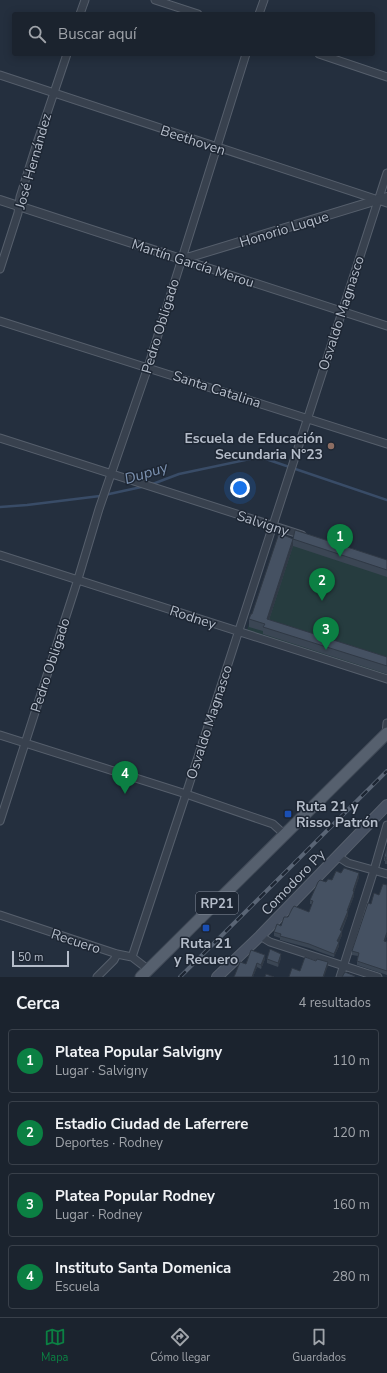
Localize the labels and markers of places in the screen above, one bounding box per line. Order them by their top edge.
place label: Escuela de Educación Secundaria Nº23 [184,429,323,464]
marker: Escuela de Educación Secundaria Nº23 [326,441,336,451]
pin: 1 [327,524,353,557]
pin: 2 [309,568,335,601]
pin: 3 [313,617,339,650]
pin: 4 [112,761,138,794]
place label: Ruta 21 y Risso Patrón [296,797,378,832]
marker: Ruta 21 y Risso Patrón [283,809,293,819]
marker: Ruta 21 y Recuero [201,923,211,933]
place label: Ruta 21 y Recuero [173,934,238,969]

